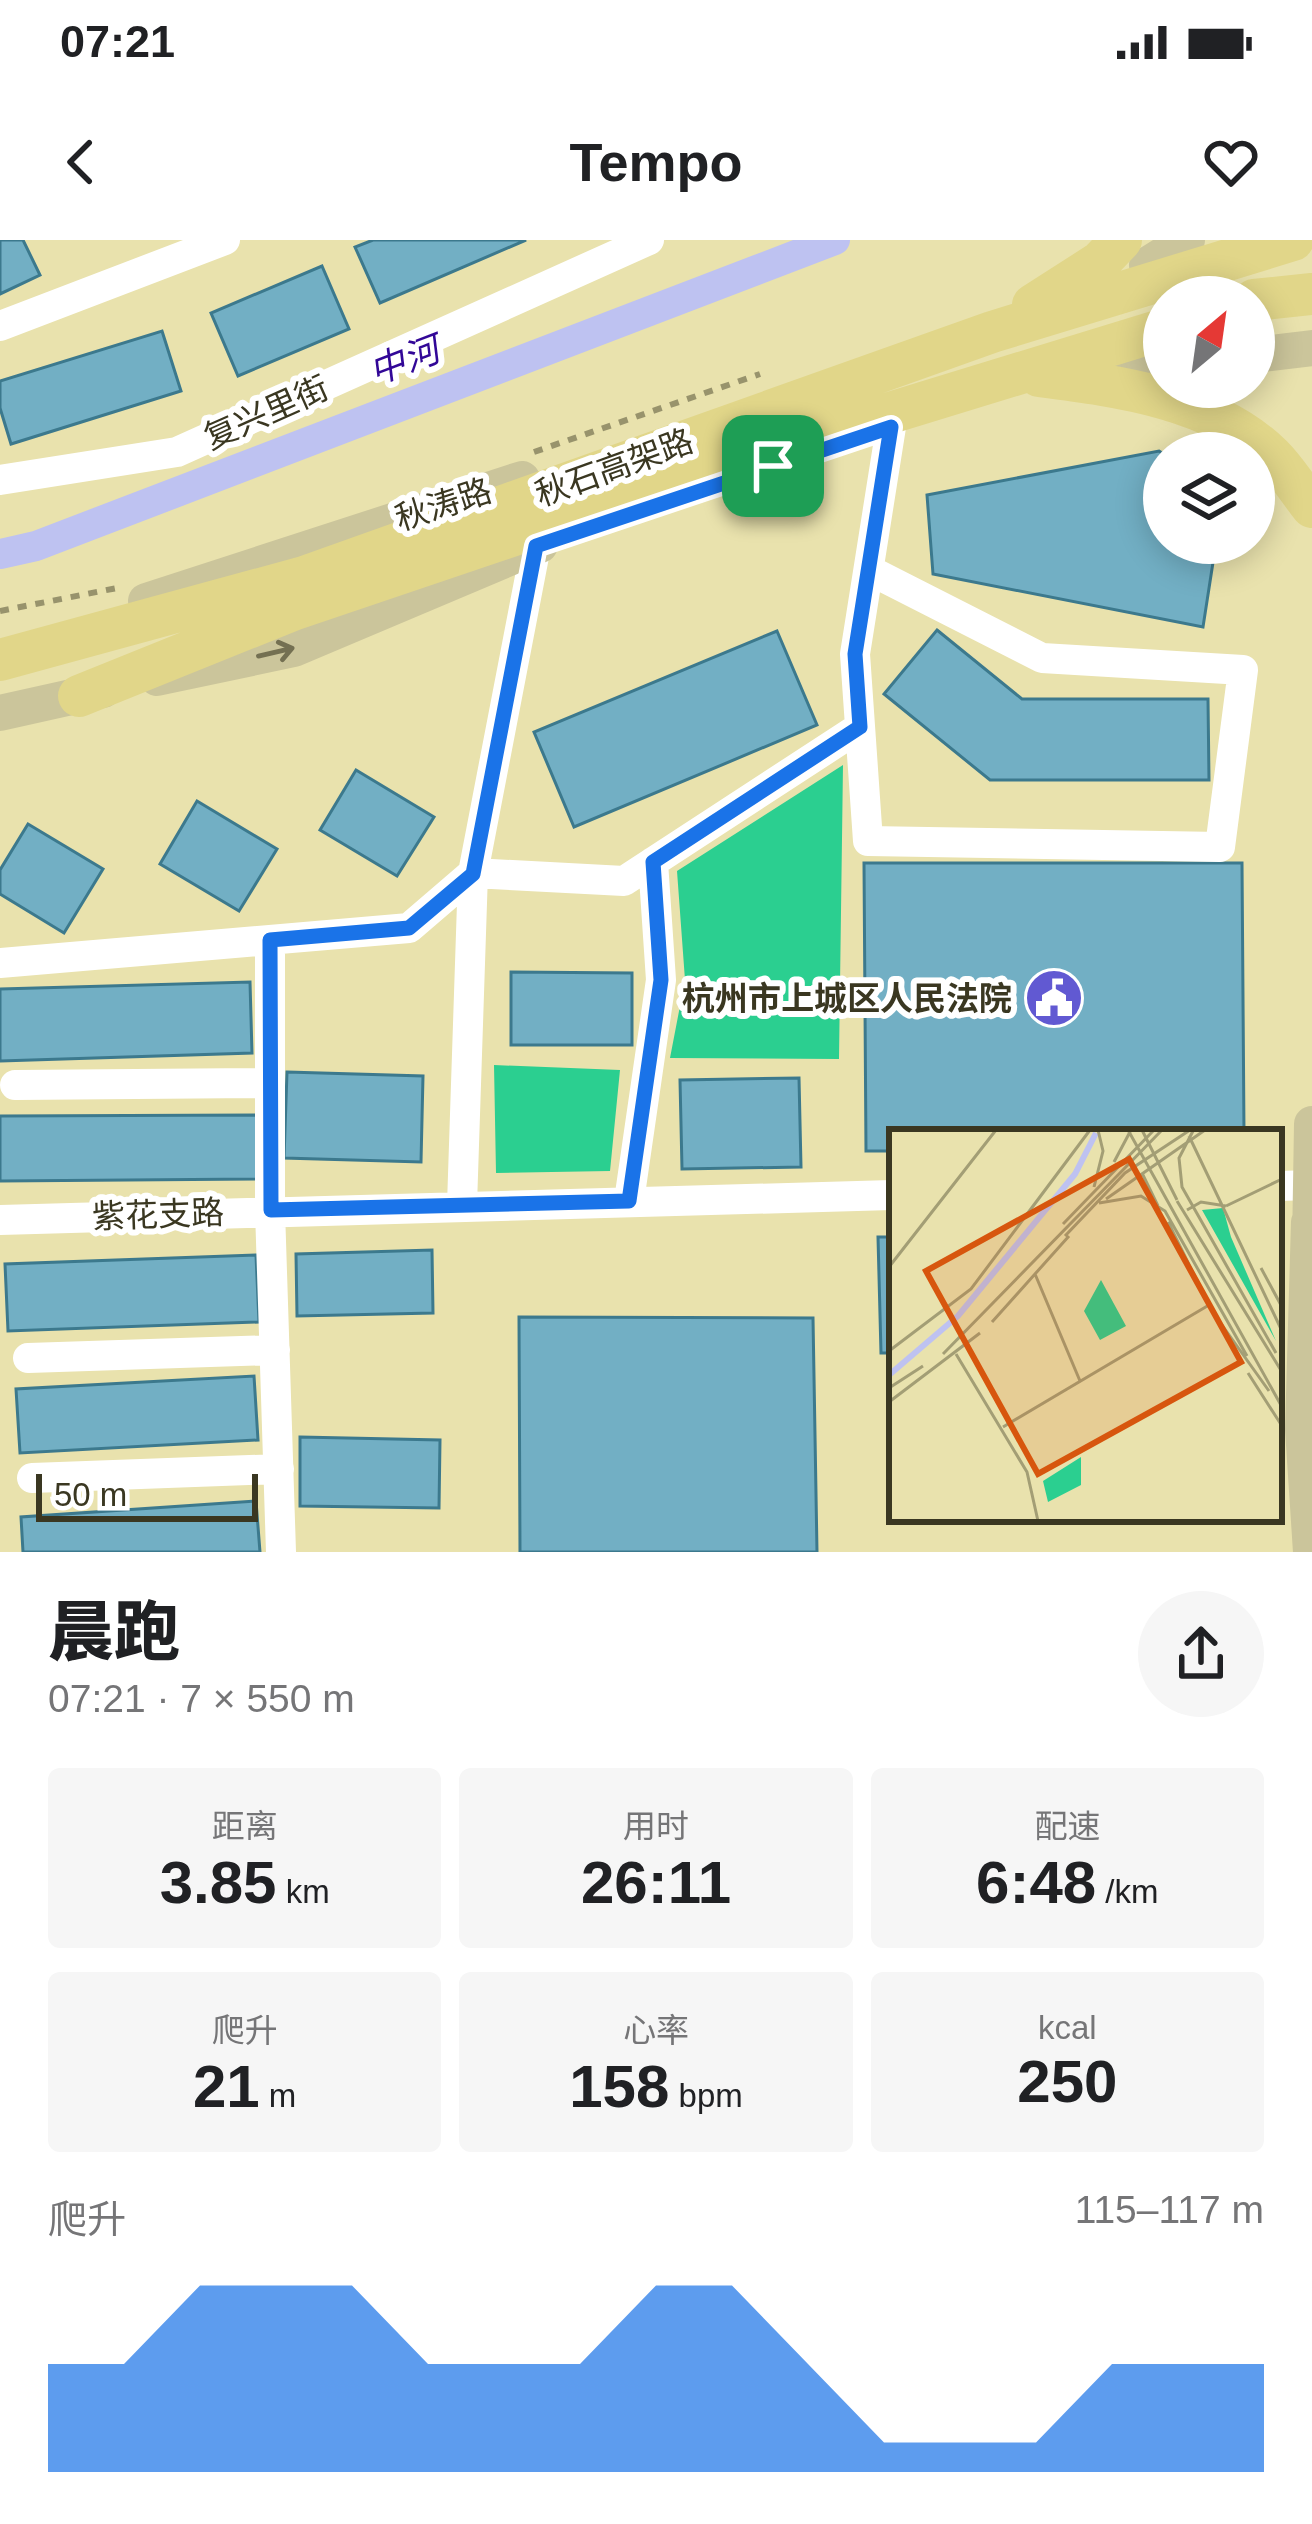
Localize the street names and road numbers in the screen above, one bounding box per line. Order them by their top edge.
street label: 复兴里街 [198,369,334,456]
street label: 秋石高架路 [530,422,698,513]
street label: 秋涛路 [390,472,496,537]
street label: 紫花支路 [91,1194,225,1235]

